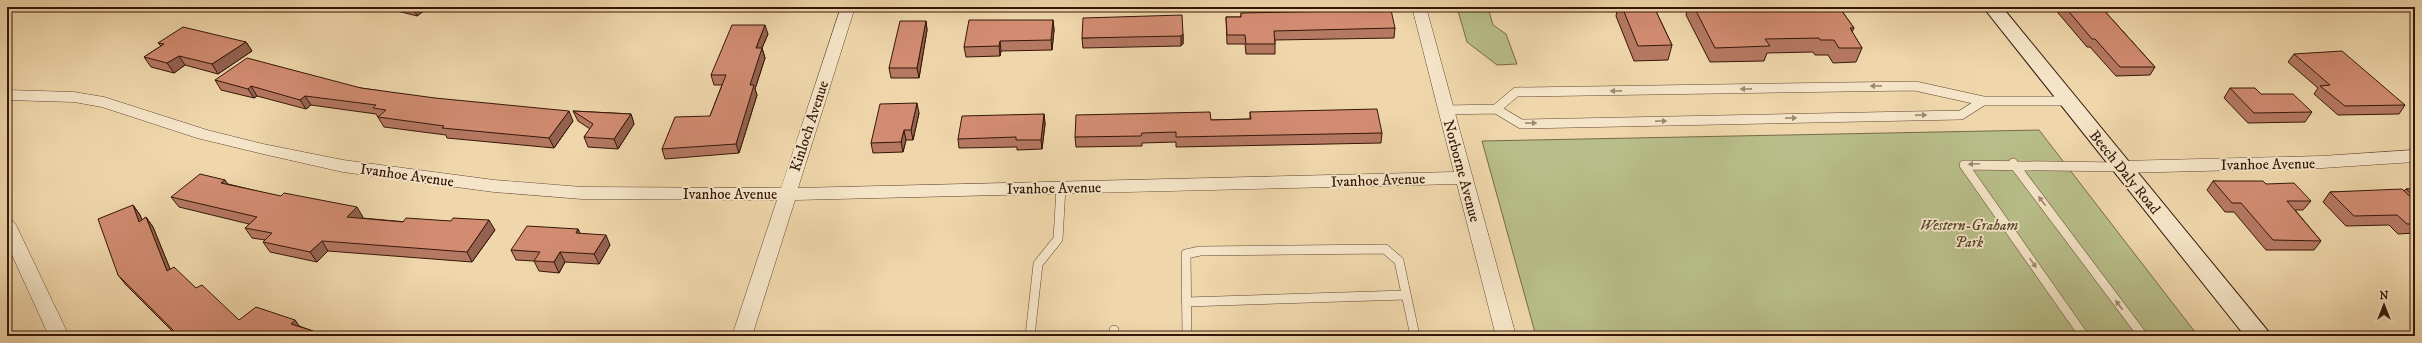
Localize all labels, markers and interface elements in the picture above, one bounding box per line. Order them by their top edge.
street label: Kinloch Avenue [786,78,833,174]
one-way arrow [1869,83,1882,89]
one-way arrow [1740,85,1752,92]
one-way arrow [1609,88,1622,94]
one-way arrow [1915,112,1927,119]
one-way arrow [1785,115,1798,121]
street label: Norborne Avenue [1439,118,1484,224]
one-way arrow [1655,118,1668,124]
one-way arrow [1525,120,1537,127]
street label: Beech Daly Road [2085,126,2165,219]
street label: Ivanhoe Avenue [2221,154,2315,175]
street label: Ivanhoe Avenue [359,160,455,191]
one-way arrow [1967,161,1980,167]
street label: Ivanhoe Avenue [1330,169,1426,192]
street label: Ivanhoe Avenue [1007,178,1101,199]
street label: Ivanhoe Avenue [683,185,777,204]
one-way arrow [2037,195,2046,206]
park label: Western-Graham Park [1920,216,2018,252]
one-way arrow [2029,257,2037,268]
north arrow [2364,285,2404,325]
text: N [2379,289,2389,303]
one-way arrow [2115,299,2124,310]

